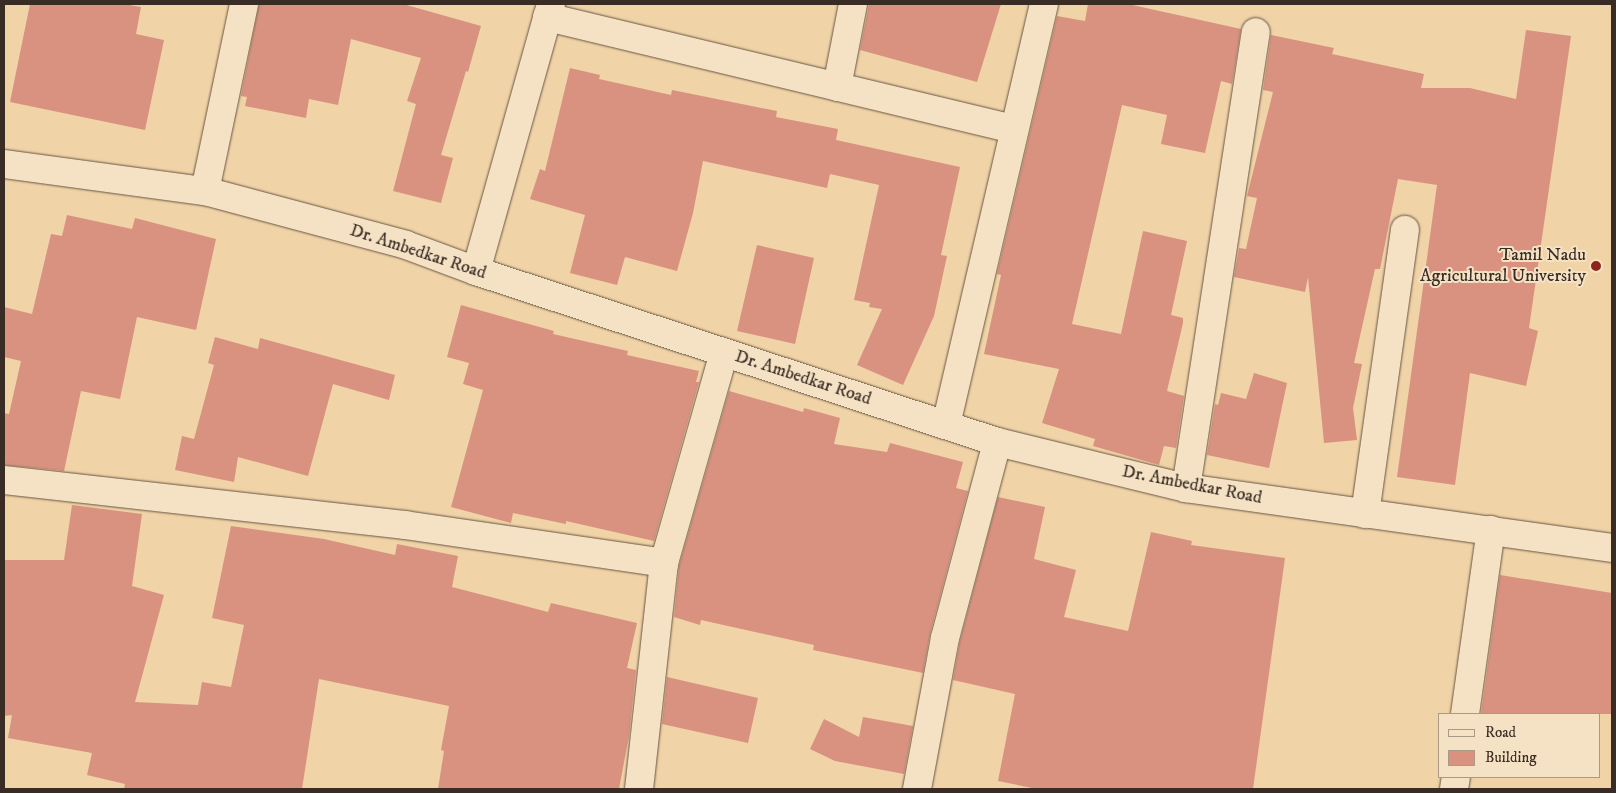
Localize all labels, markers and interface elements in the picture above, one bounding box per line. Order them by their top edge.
street label: Dr. Ambedkar Road [347,220,489,284]
place label: Tamil Nadu Agricultural University [1420,245,1586,288]
marker: Tamil Nadu Agricultural University [1590,260,1602,272]
street label: Dr. Ambedkar Road [732,346,874,410]
street label: Dr. Ambedkar Road [1120,461,1264,509]
legend [1438,713,1601,778]
text: Road [1485,723,1516,742]
text: Building [1485,748,1537,767]

